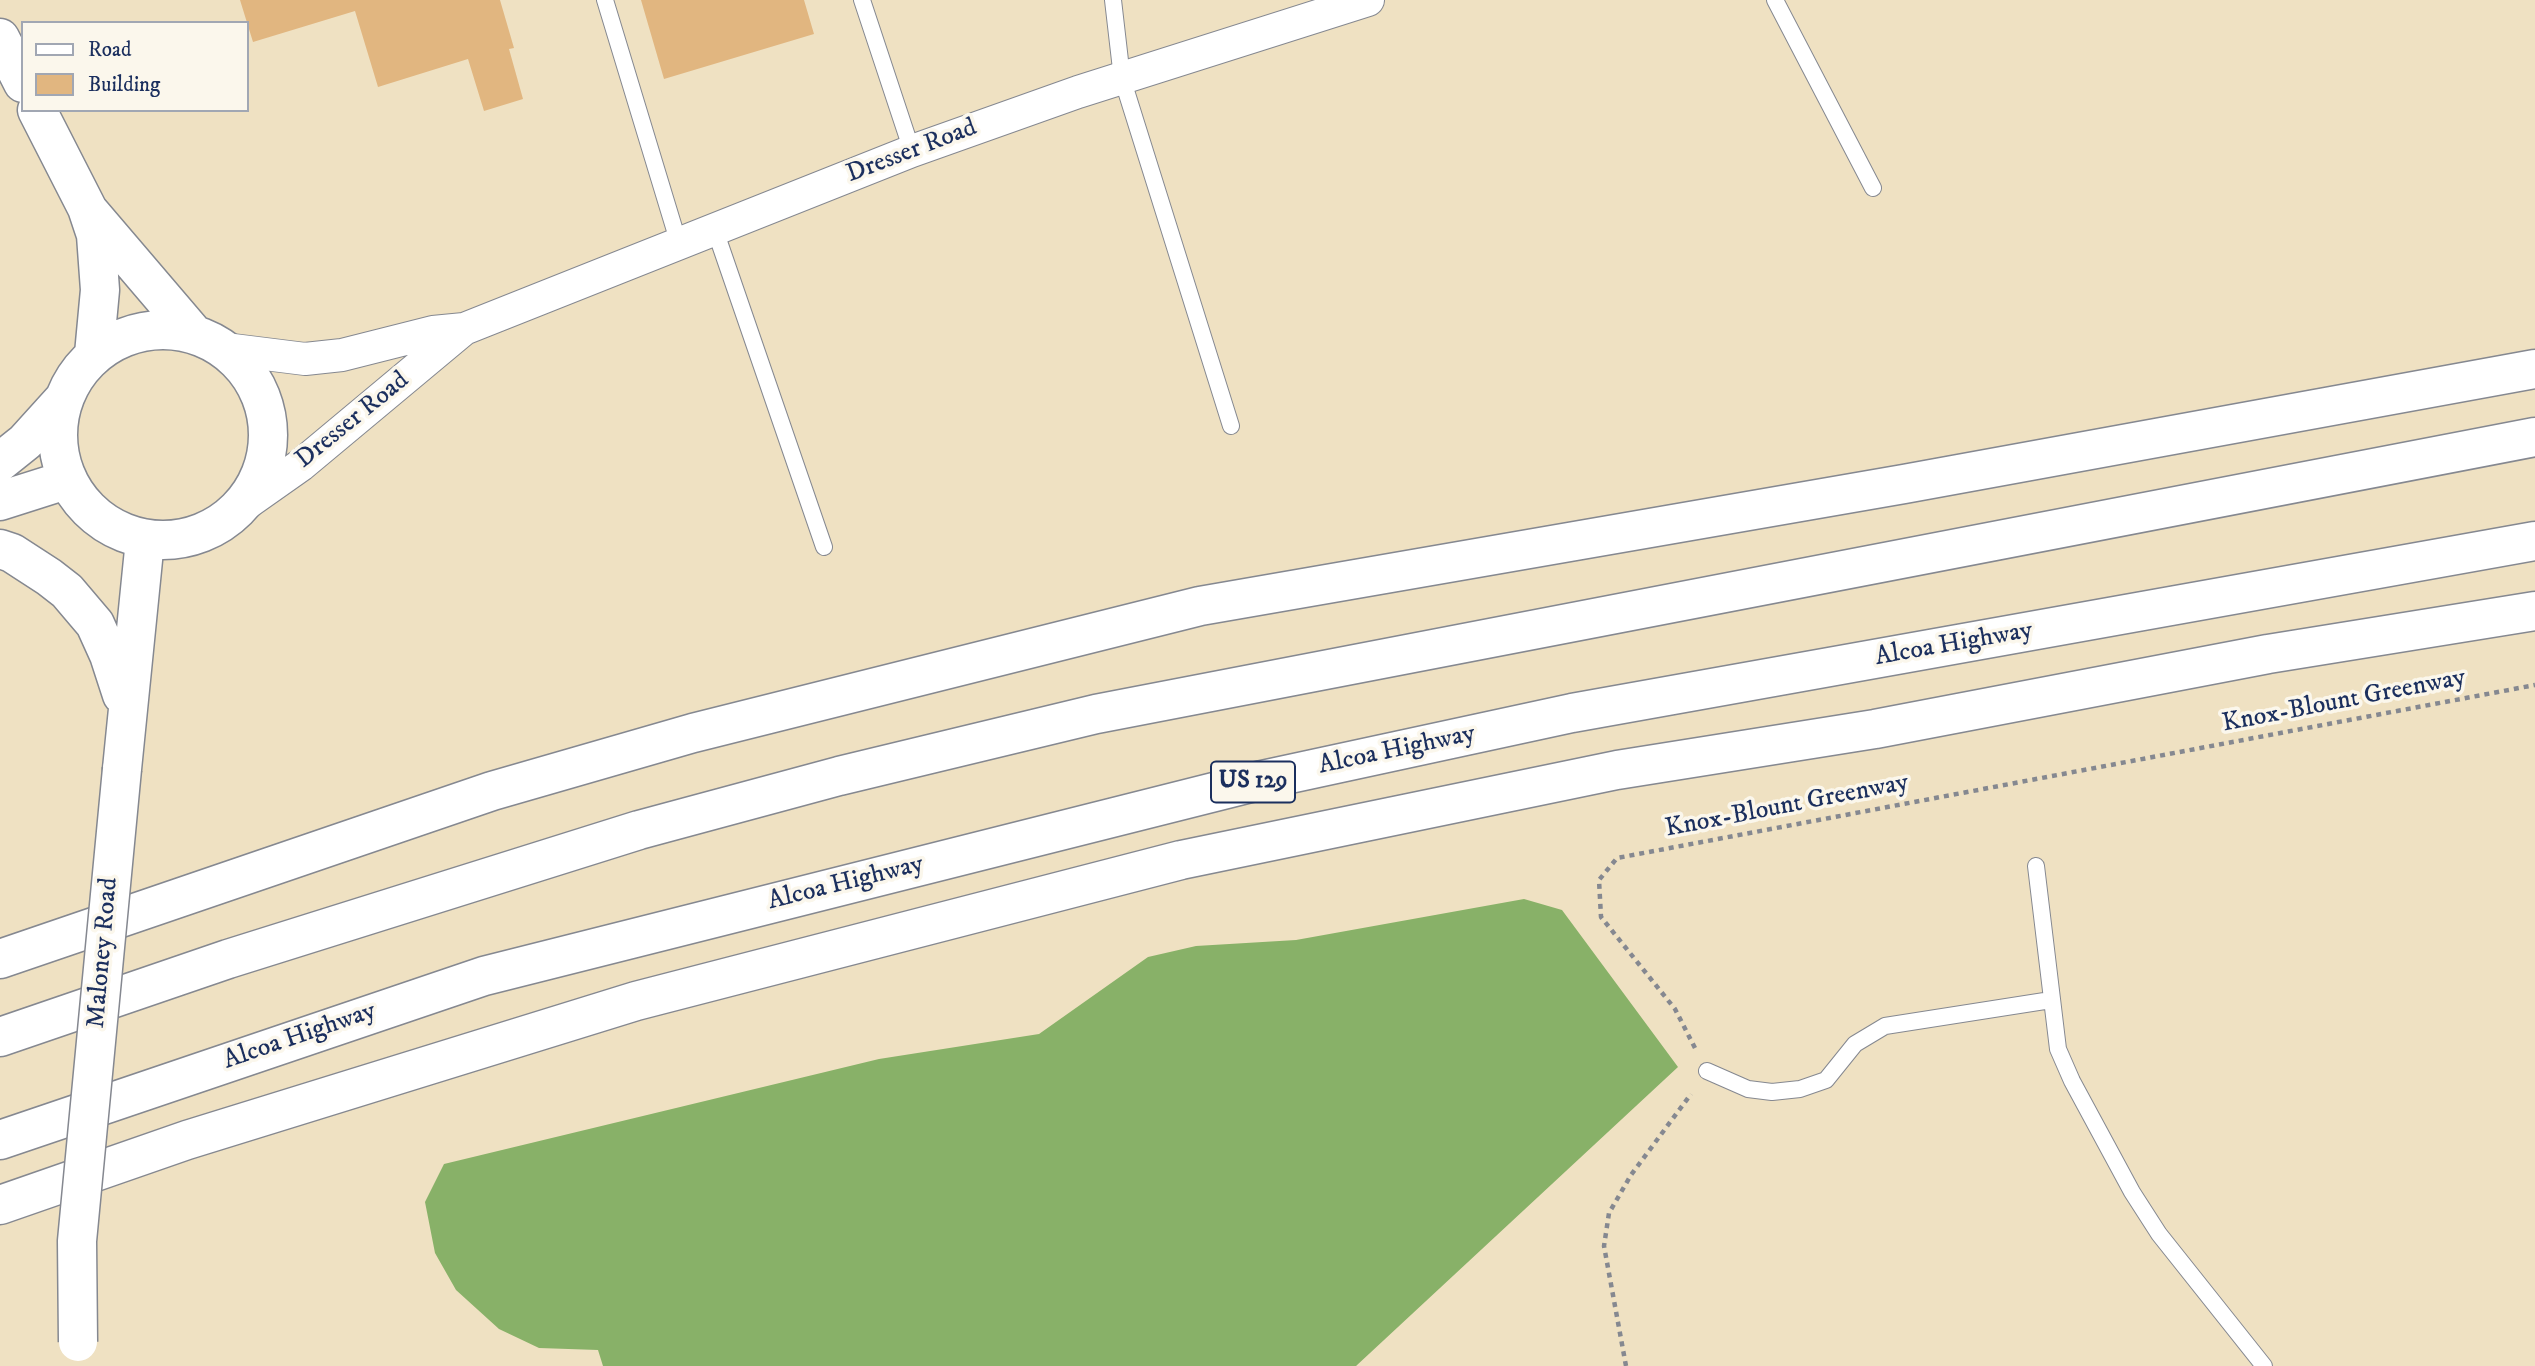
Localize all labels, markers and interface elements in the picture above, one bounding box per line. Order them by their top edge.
legend [21,21,248,112]
text: Road [88,37,132,63]
text: Building [88,72,160,98]
street label: Dresser Road [842,113,982,191]
street label: Dresser Road [290,366,416,476]
street label: Alcoa Highway [1873,616,2035,674]
street label: Knox-Blount Greenway [2220,663,2468,741]
street label: Alcoa Highway [1316,719,1478,783]
road number: US 129 [1211,762,1295,802]
street label: Knox-Blount Greenway [1663,768,1911,846]
street label: Alcoa Highway [765,850,927,918]
street label: Maloney Road [82,876,126,1030]
street label: Alcoa Highway [220,996,380,1078]

